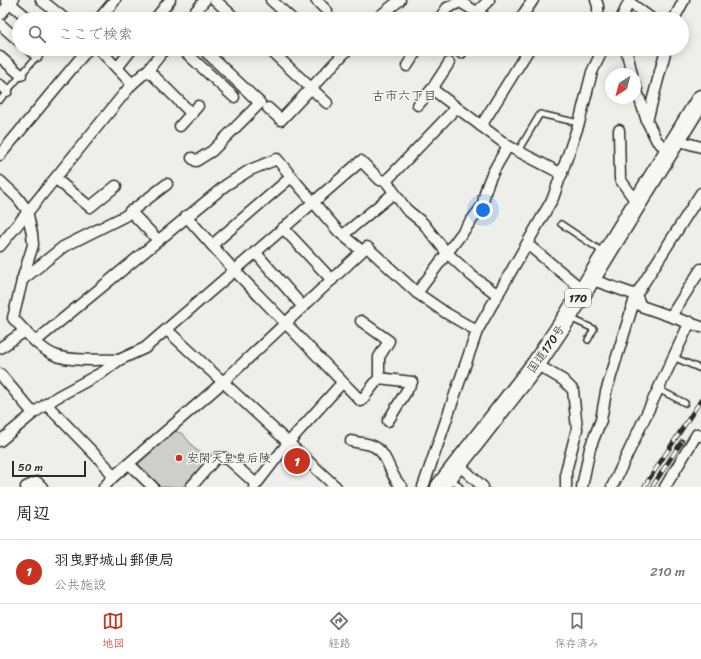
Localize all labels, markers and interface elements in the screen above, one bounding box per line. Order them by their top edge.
search box [12,12,689,56]
text: ここで検索 [58,21,133,47]
icon: search [26,23,48,45]
north arrow [605,68,641,104]
district label: 古市六丁目 [371,84,437,107]
your location [473,200,493,220]
road number: 170 [565,289,591,307]
street label: 国道170号 [521,320,571,378]
pin: 1 [284,446,310,476]
place label: 安閑天皇皇后陵 [187,447,271,469]
marker: 安閑天皇皇后陵 [174,453,184,463]
text: 50 m [18,458,43,477]
scale bar [12,459,86,478]
text: 周辺 [16,498,50,528]
text: 羽曳野城山郵便局 [54,547,174,573]
text: 1 [26,560,32,583]
text: 210 m [650,560,685,583]
text: 公共施設 [54,573,106,596]
tab: 地図 [102,610,124,653]
tab: 経路 [328,610,350,653]
tab: 保存済み [555,610,599,653]

